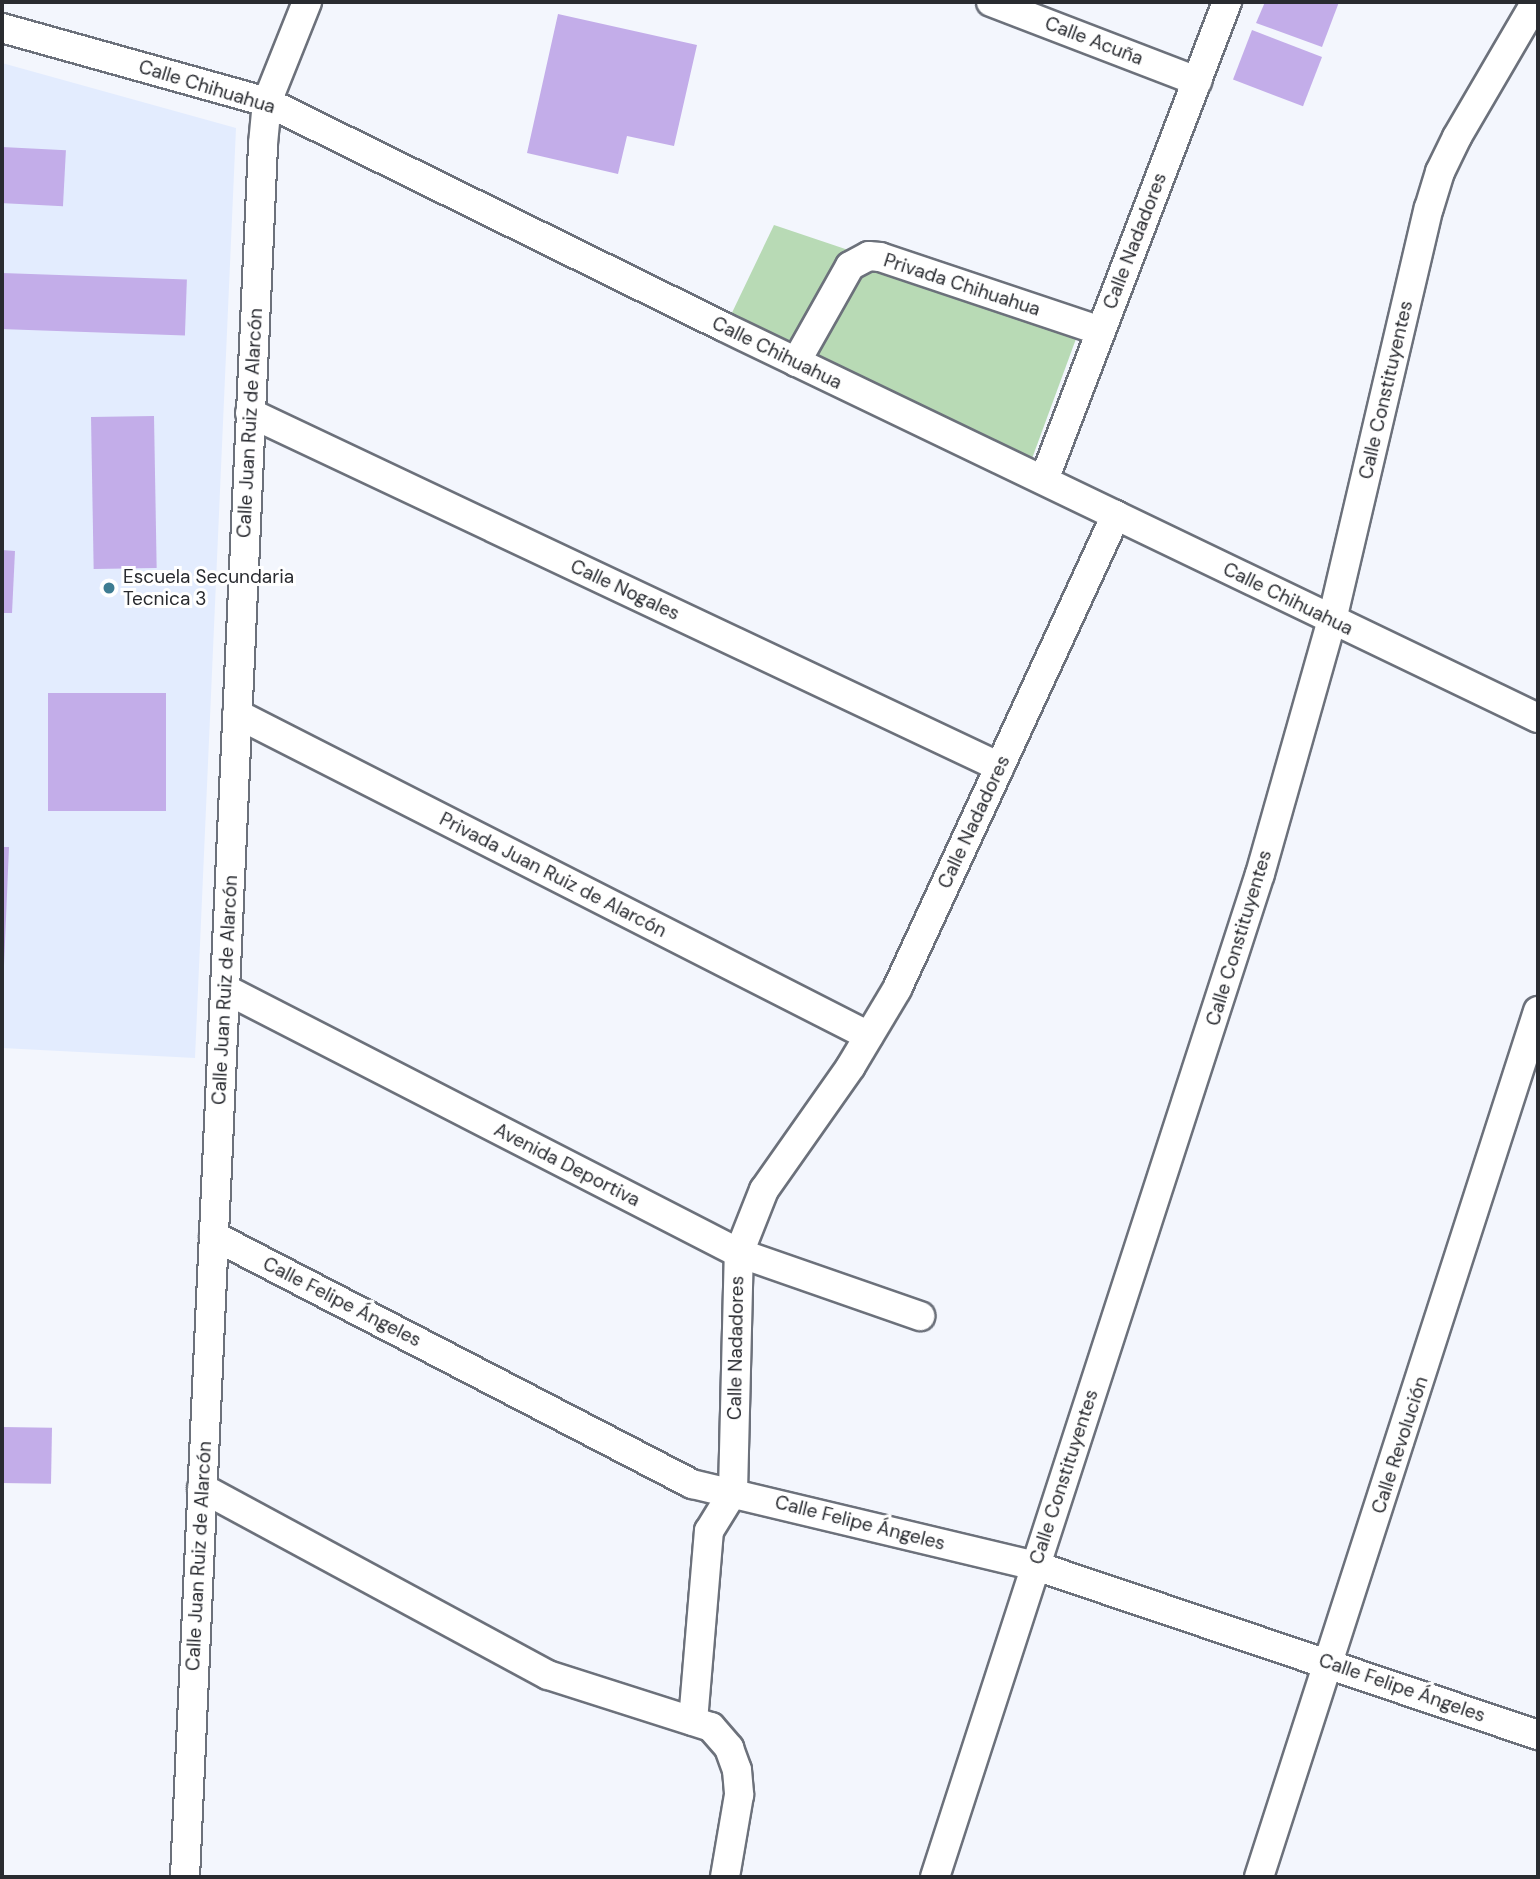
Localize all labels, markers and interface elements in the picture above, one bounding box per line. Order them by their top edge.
street label: Calle Acuña [1042,12,1146,70]
street label: Calle Chihuahua [136,55,278,119]
street label: Calle Nadadores [1099,170,1171,312]
street label: Privada Chihuahua [881,249,1043,321]
street label: Calle Constituyentes [1354,299,1418,481]
street label: Calle Juan Ruiz de Alarcón [233,307,267,539]
street label: Calle Chihuahua [708,312,846,394]
street label: Calle Nogales [567,555,683,625]
street label: Calle Chihuahua [1219,558,1357,640]
place label: Escuela Secundaria Tecnica 3 [123,566,294,610]
marker: Escuela Secundaria Tecnica 3 [101,580,117,596]
street label: Calle Nadadores [933,752,1015,892]
street label: Privada Juan Ruiz de Alarcón [436,808,670,942]
street label: Calle Constituyentes [1201,847,1277,1029]
street label: Calle Juan Ruiz de Alarcón [208,874,242,1106]
street label: Avenida Deportiva [490,1118,644,1212]
street label: Calle Felipe Ángeles [259,1252,425,1352]
street label: Calle Nadadores [723,1276,749,1420]
street label: Calle Revolución [1367,1374,1433,1516]
street label: Calle Constituyentes [1025,1387,1103,1567]
street label: Calle Juan Ruiz de Alarcón [182,1440,216,1672]
street label: Calle Felipe Ángeles [773,1491,947,1555]
street label: Calle Felipe Ángeles [1316,1649,1488,1727]

